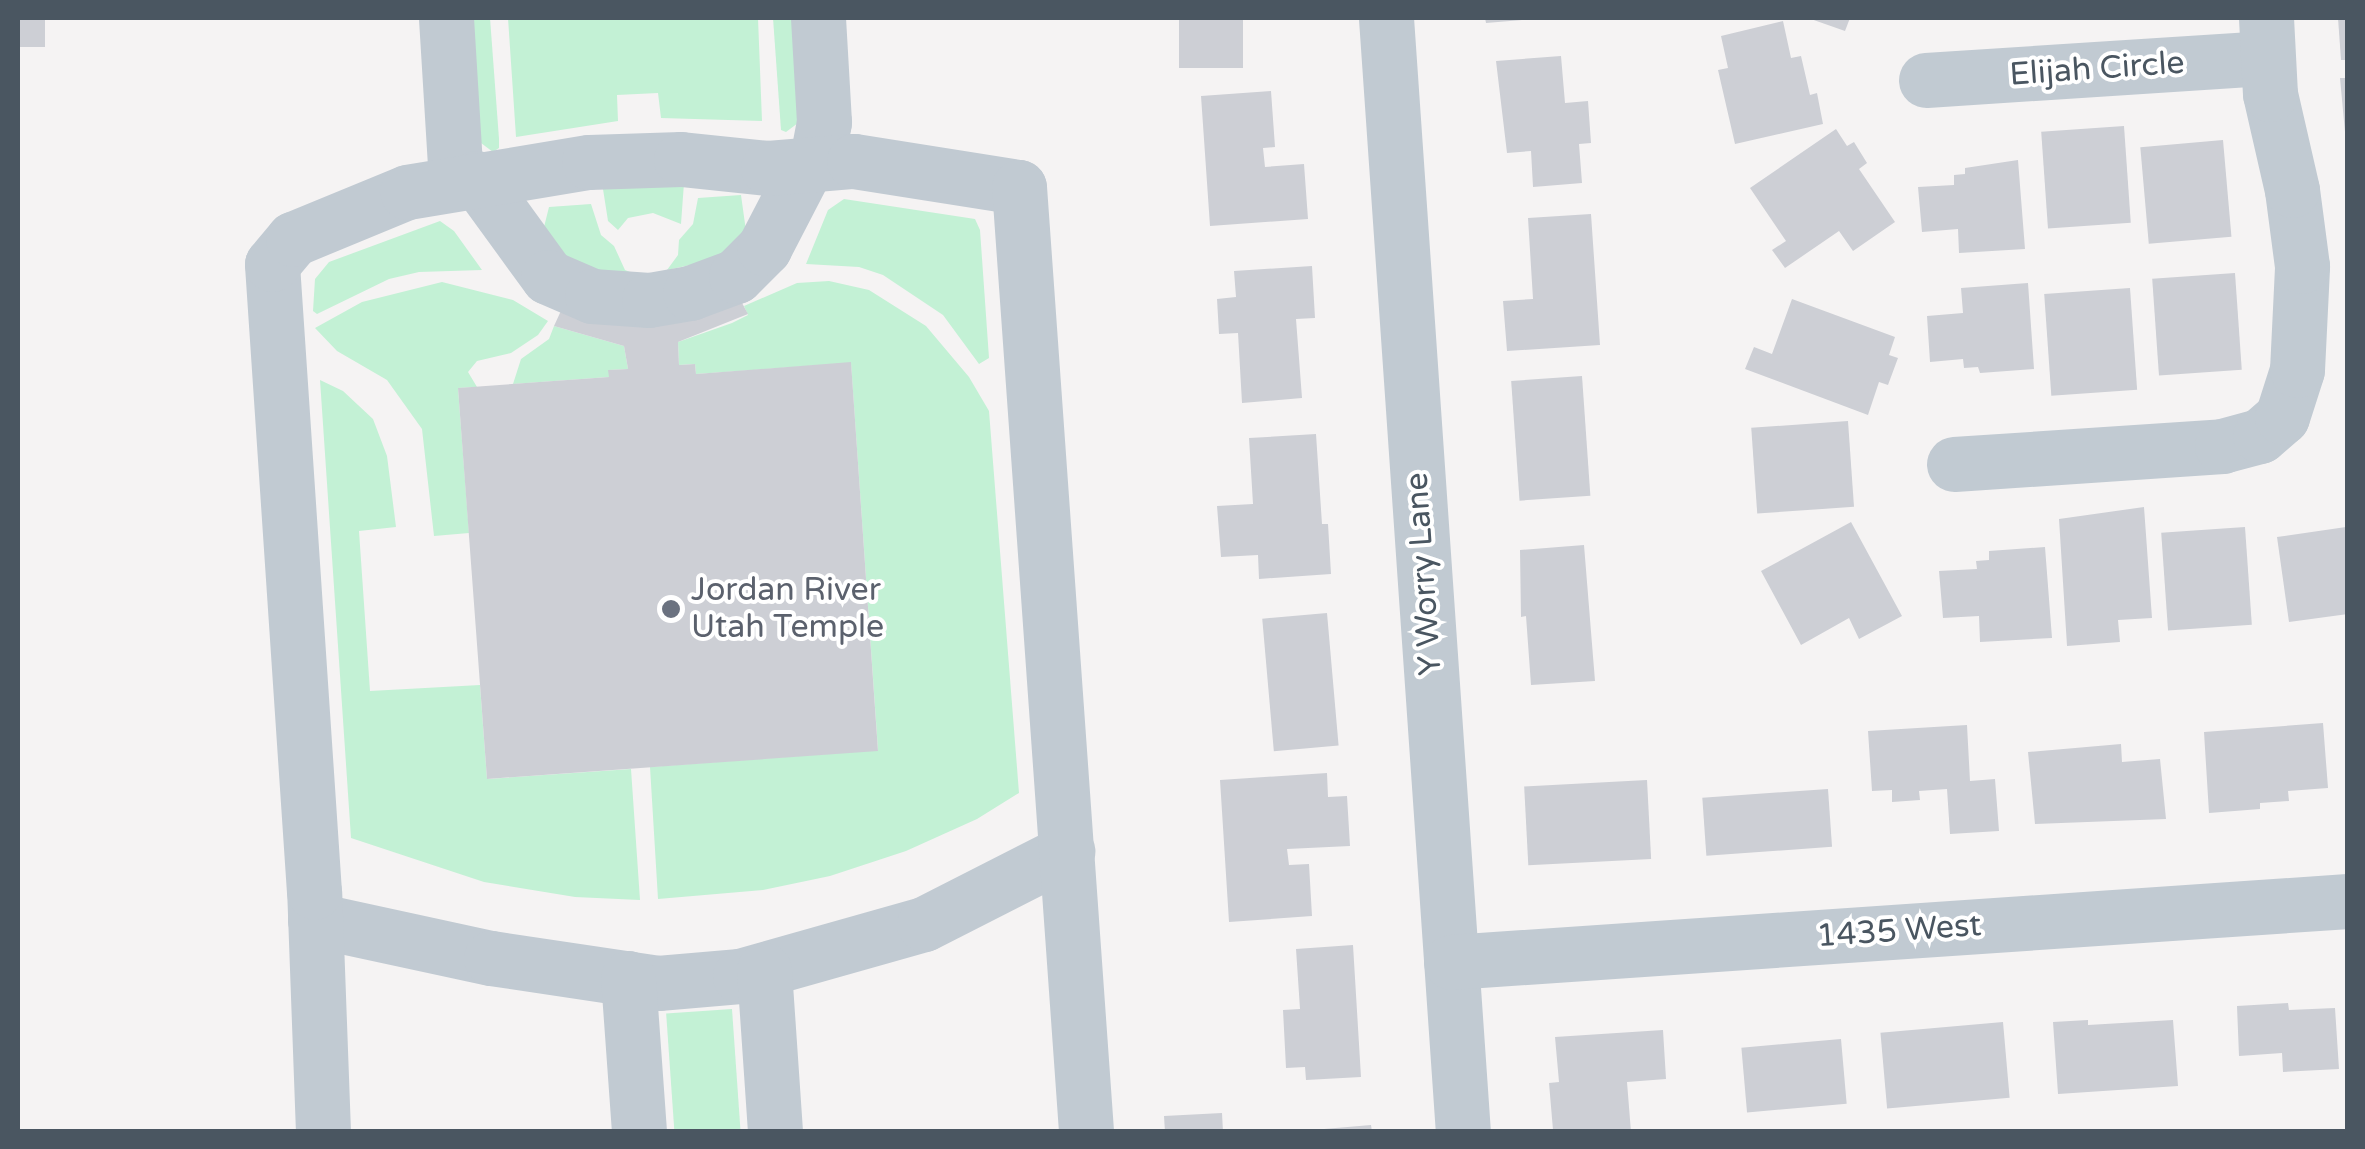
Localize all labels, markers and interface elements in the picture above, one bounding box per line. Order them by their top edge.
street label: Elijah Circle [2008,44,2186,94]
street label: Y Worry Lane [1398,471,1450,677]
place label: Jordan River Utah Temple [691,572,884,647]
marker: Jordan River Utah Temple [660,598,682,620]
street label: 1435 West [1815,906,1983,956]

